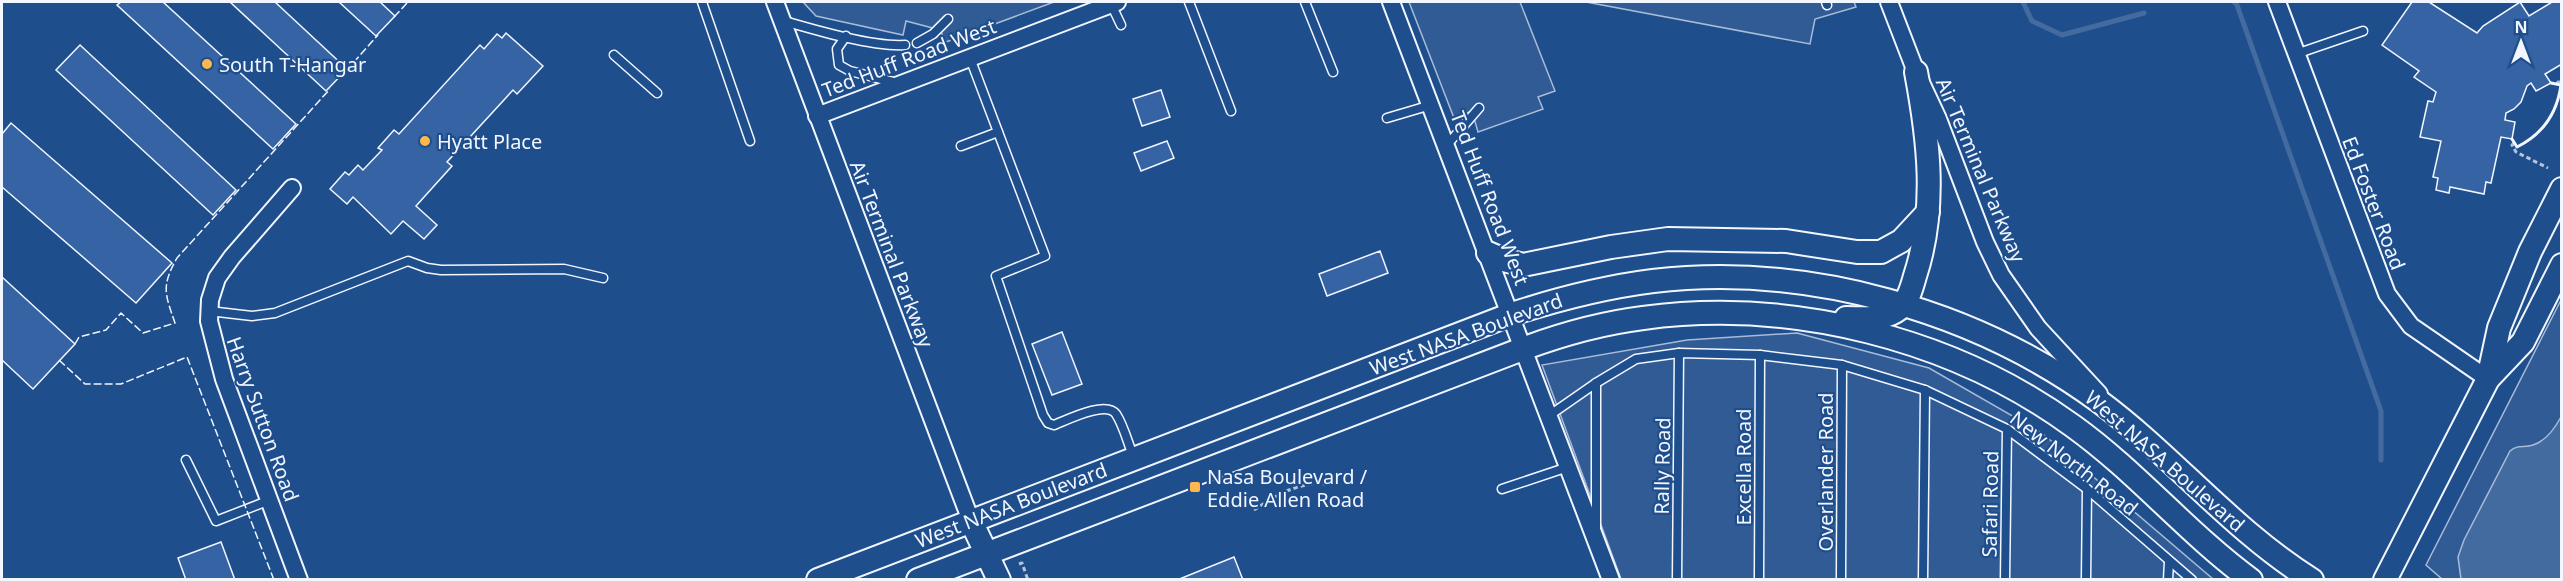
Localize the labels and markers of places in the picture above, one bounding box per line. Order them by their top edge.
place label: South T-Hangar [219,51,366,78]
marker: South T-Hangar [200,57,214,71]
place label: Hyatt Place [437,128,542,155]
marker: Hyatt Place [418,134,432,148]
place label: Nasa Boulevard / Eddie Allen Road [1207,463,1368,513]
marker: Nasa Boulevard / Eddie Allen Road [1188,480,1202,494]

